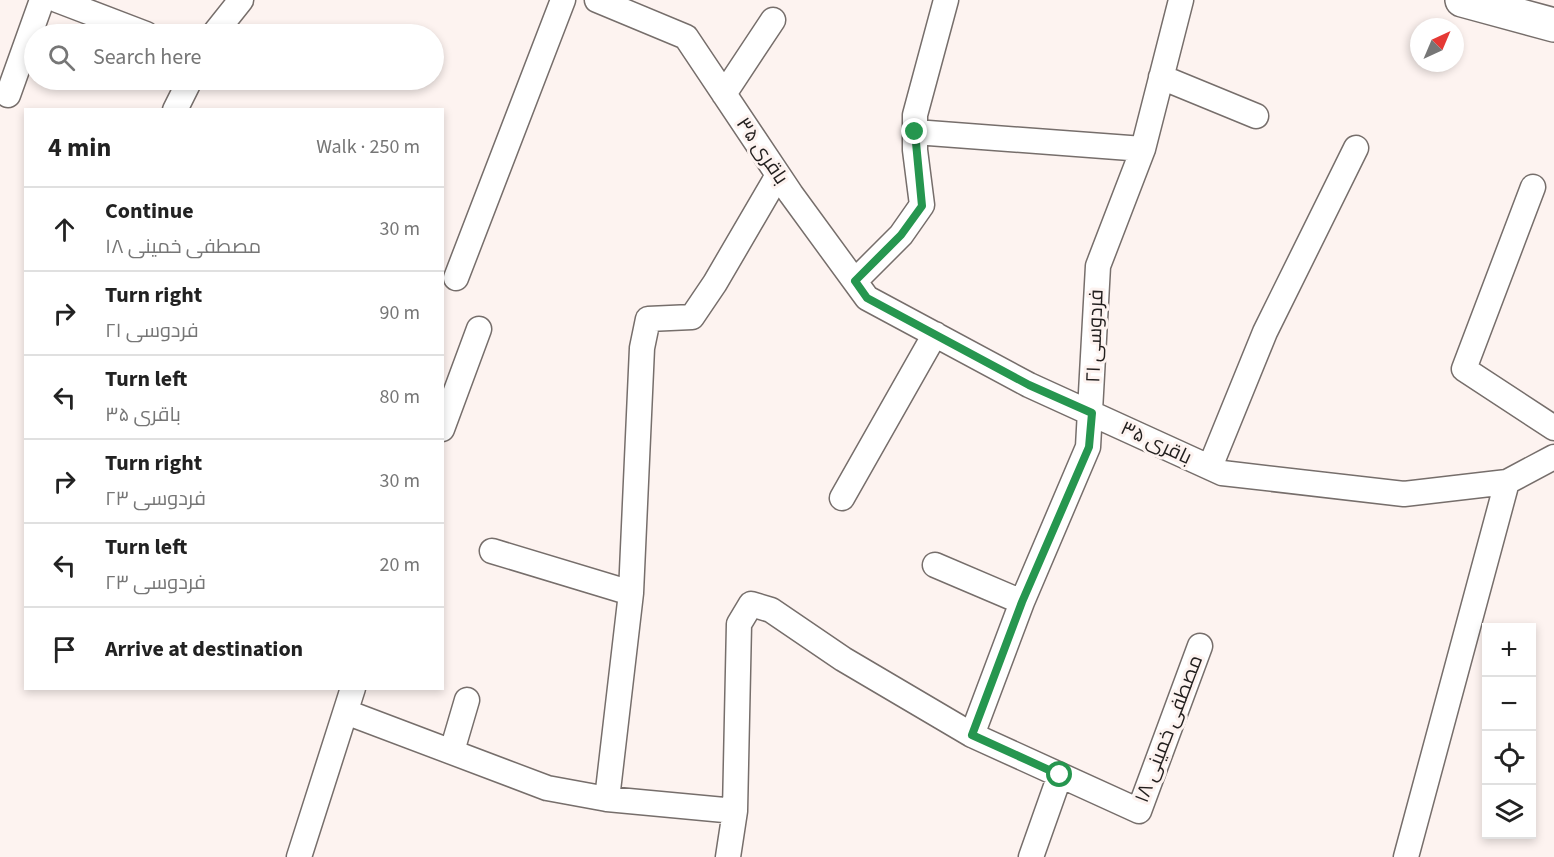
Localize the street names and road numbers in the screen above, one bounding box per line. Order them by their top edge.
street label: باقری ۳۵ [729,112,795,190]
street label: فردوسی ۲۱ [1079,289,1111,383]
street label: باقری ۳۵ [1116,414,1196,472]
street label: مصطفی خمینی ۱۸ [1128,651,1210,807]

